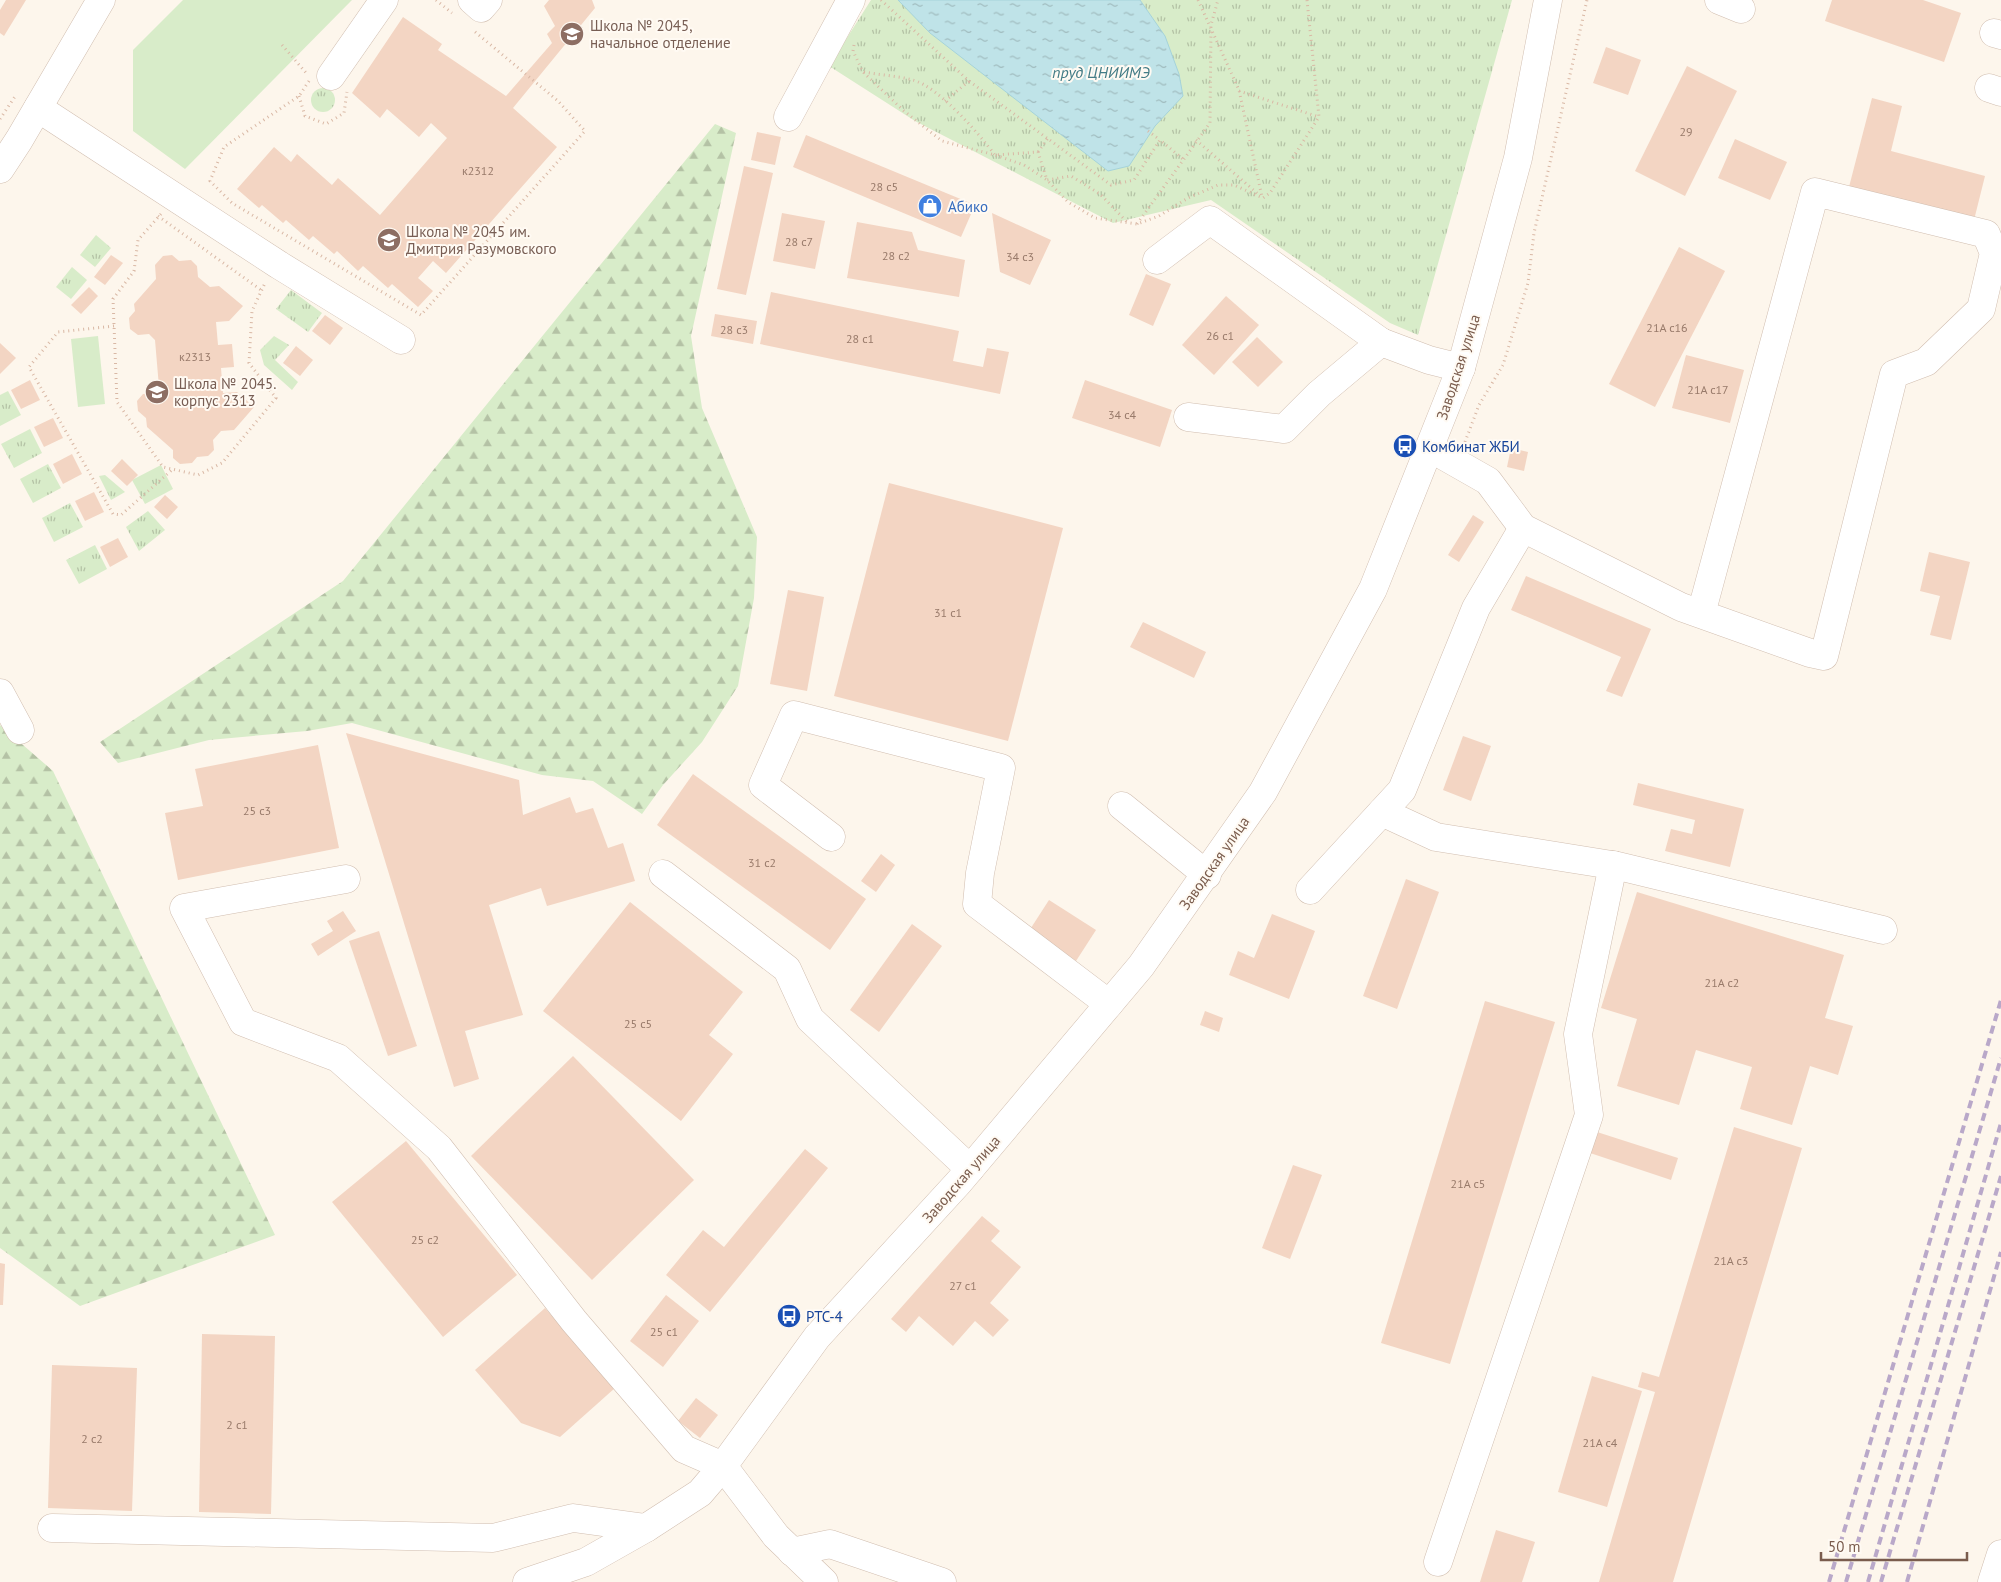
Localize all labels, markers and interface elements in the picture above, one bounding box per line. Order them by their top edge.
place label: Школа № 2045, начальное отделение [590,16,731,52]
school or university icon: Школа № 2045, начальное отделение [559,21,585,47]
water label: пруд ЦНИИМЭ [1052,62,1150,82]
house number: 29 [1679,124,1693,139]
house number: к2312 [462,163,494,178]
house number: 28 с5 [870,179,898,194]
shop icon: Абико [917,193,943,219]
place label: Абико [948,197,988,216]
place label: Школа № 2045 им. Дмитрия Разумовского [406,222,557,258]
school or university icon: Школа № 2045 им. Дмитрия Разумовского [376,227,402,253]
house number: 28 с7 [785,234,813,249]
house number: 28 с2 [882,248,910,263]
house number: 34 с3 [1006,249,1034,264]
street label: Заводская улица [1432,312,1484,422]
house number: 21А с16 [1646,320,1688,335]
house number: 28 с3 [720,322,748,337]
house number: 26 с1 [1206,328,1234,343]
house number: 28 с1 [846,331,874,346]
house number: к2313 [179,349,211,364]
place label: Школа № 2045. корпус 2313 [174,374,276,410]
school or university icon: Школа № 2045. корпус 2313 [144,379,170,405]
house number: 21А с17 [1687,382,1729,397]
house number: 34 с4 [1108,407,1137,422]
bus stop icon: Комбинат ЖБИ [1392,433,1418,459]
place label: Комбинат ЖБИ [1422,437,1520,456]
house number: 31 с1 [934,605,962,620]
house number: 25 с3 [243,803,271,818]
street label: Заводская улица [1175,813,1253,913]
house number: 31 с2 [748,855,776,870]
house number: 21А с2 [1705,975,1739,990]
house number: 25 с5 [624,1016,652,1031]
street label: Заводская улица [918,1131,1004,1227]
house number: 21А с5 [1451,1176,1485,1191]
house number: 25 с2 [411,1232,439,1247]
house number: 21А с3 [1714,1253,1748,1268]
house number: 27 с1 [949,1278,977,1293]
bus stop icon: РТС-4 [776,1303,802,1329]
place label: РТС-4 [806,1307,843,1326]
house number: 25 с1 [650,1324,678,1339]
house number: 2 с1 [226,1417,248,1432]
house number: 2 с2 [81,1431,103,1446]
house number: 21А с4 [1583,1435,1618,1450]
scale bar [1821,1530,1967,1562]
text: 50 m [1828,1537,1861,1556]

